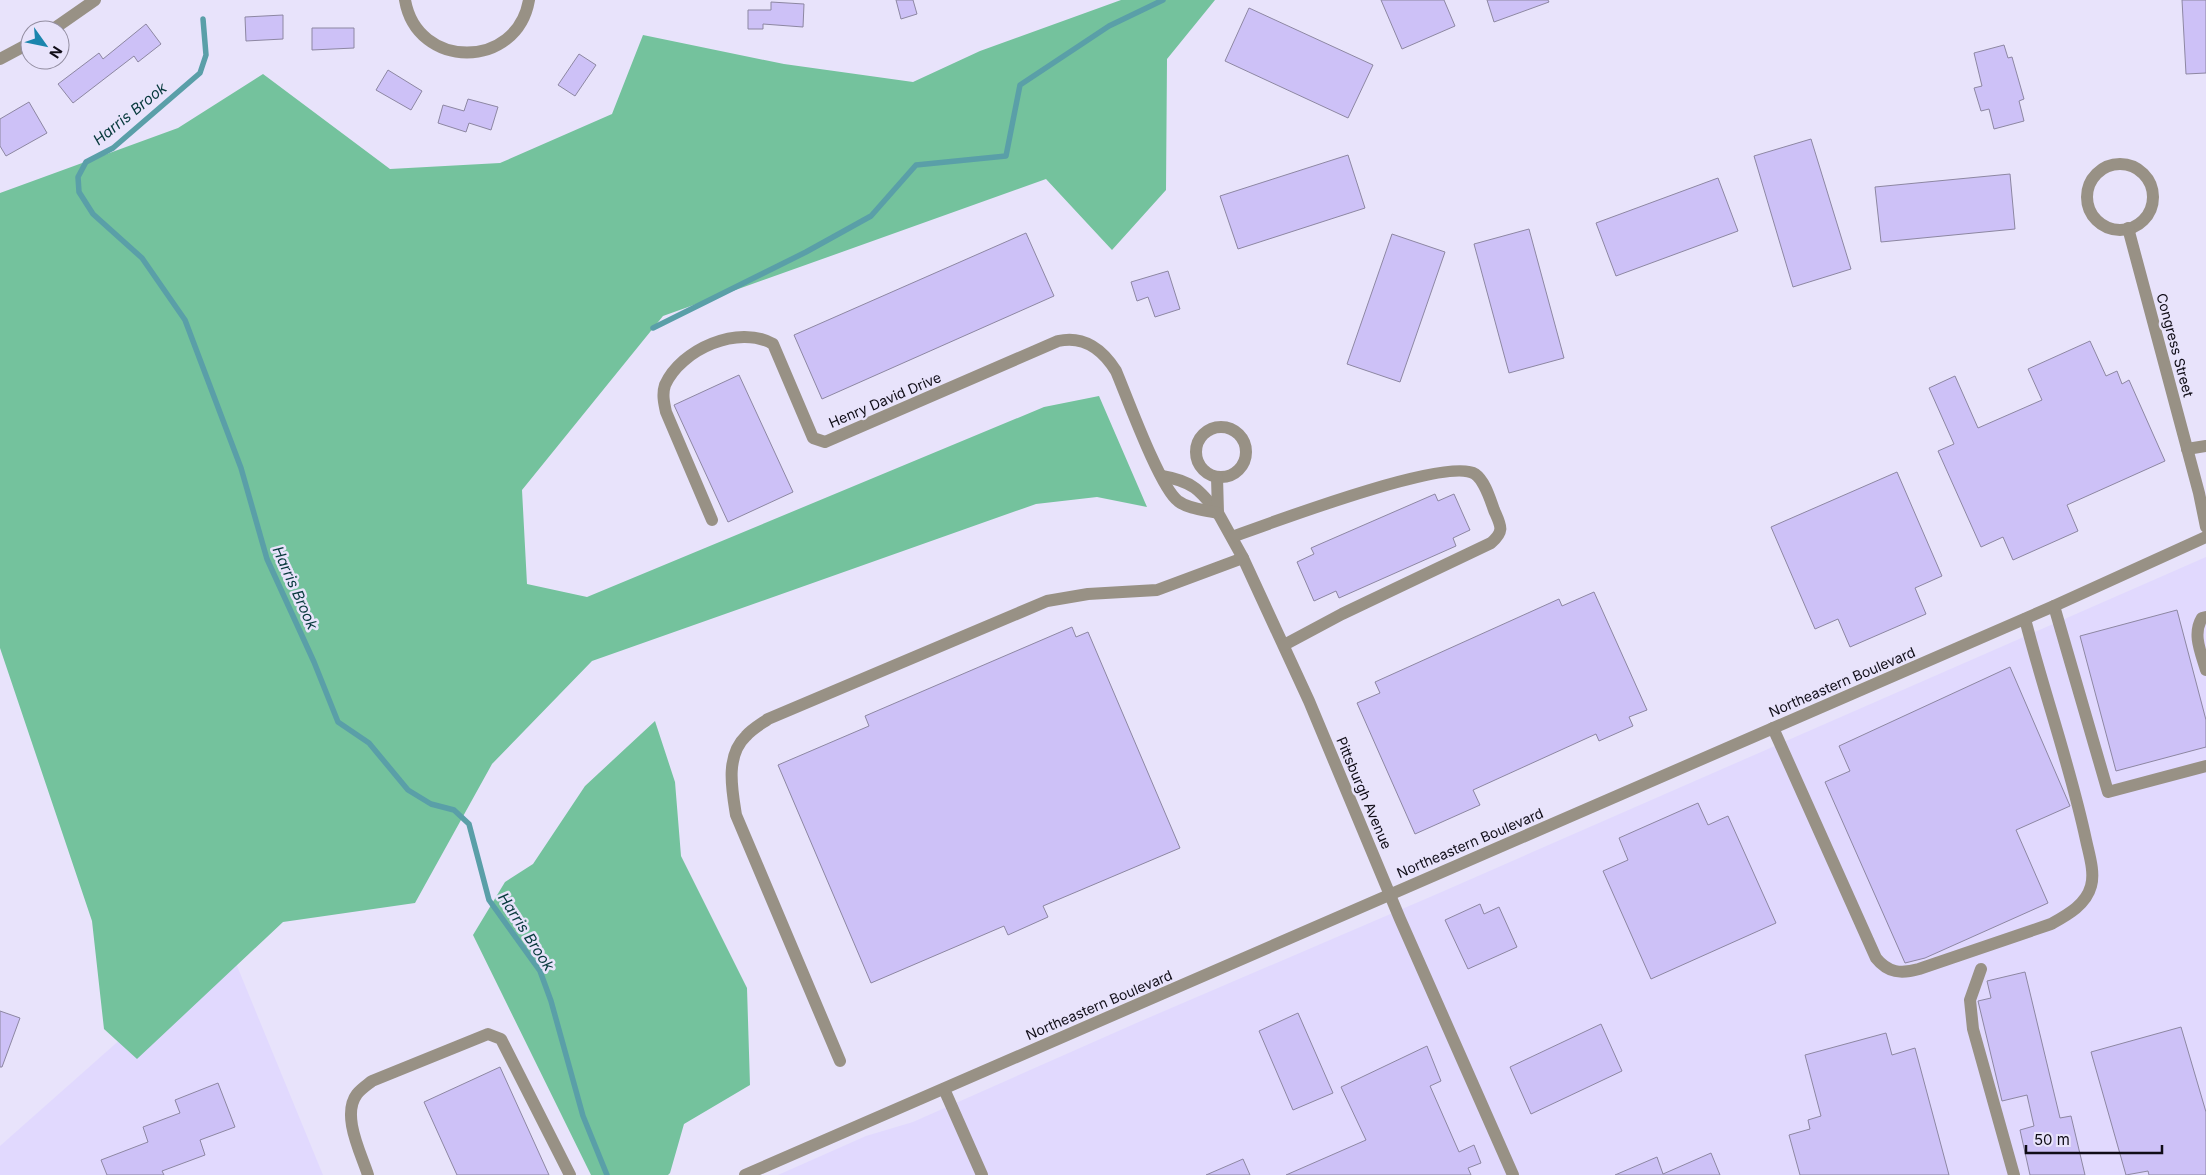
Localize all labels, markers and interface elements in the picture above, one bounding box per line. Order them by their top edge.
north arrow [20,20,70,70]
text: N [46,43,66,61]
water label: Harris Brook [89,78,171,149]
street label: Congress Street [2153,291,2198,399]
street label: Henry David Drive [826,368,944,431]
water label: Harris Brook [269,543,323,633]
street label: Northeastern Boulevard [1766,643,1918,720]
street label: Pittsburgh Avenue [1333,734,1396,851]
street label: Northeastern Boulevard [1394,804,1546,881]
water label: Harris Brook [494,889,559,975]
street label: Northeastern Boulevard [1023,966,1175,1043]
scale bar [2026,1122,2162,1154]
text: 50 m [2034,1130,2070,1149]

